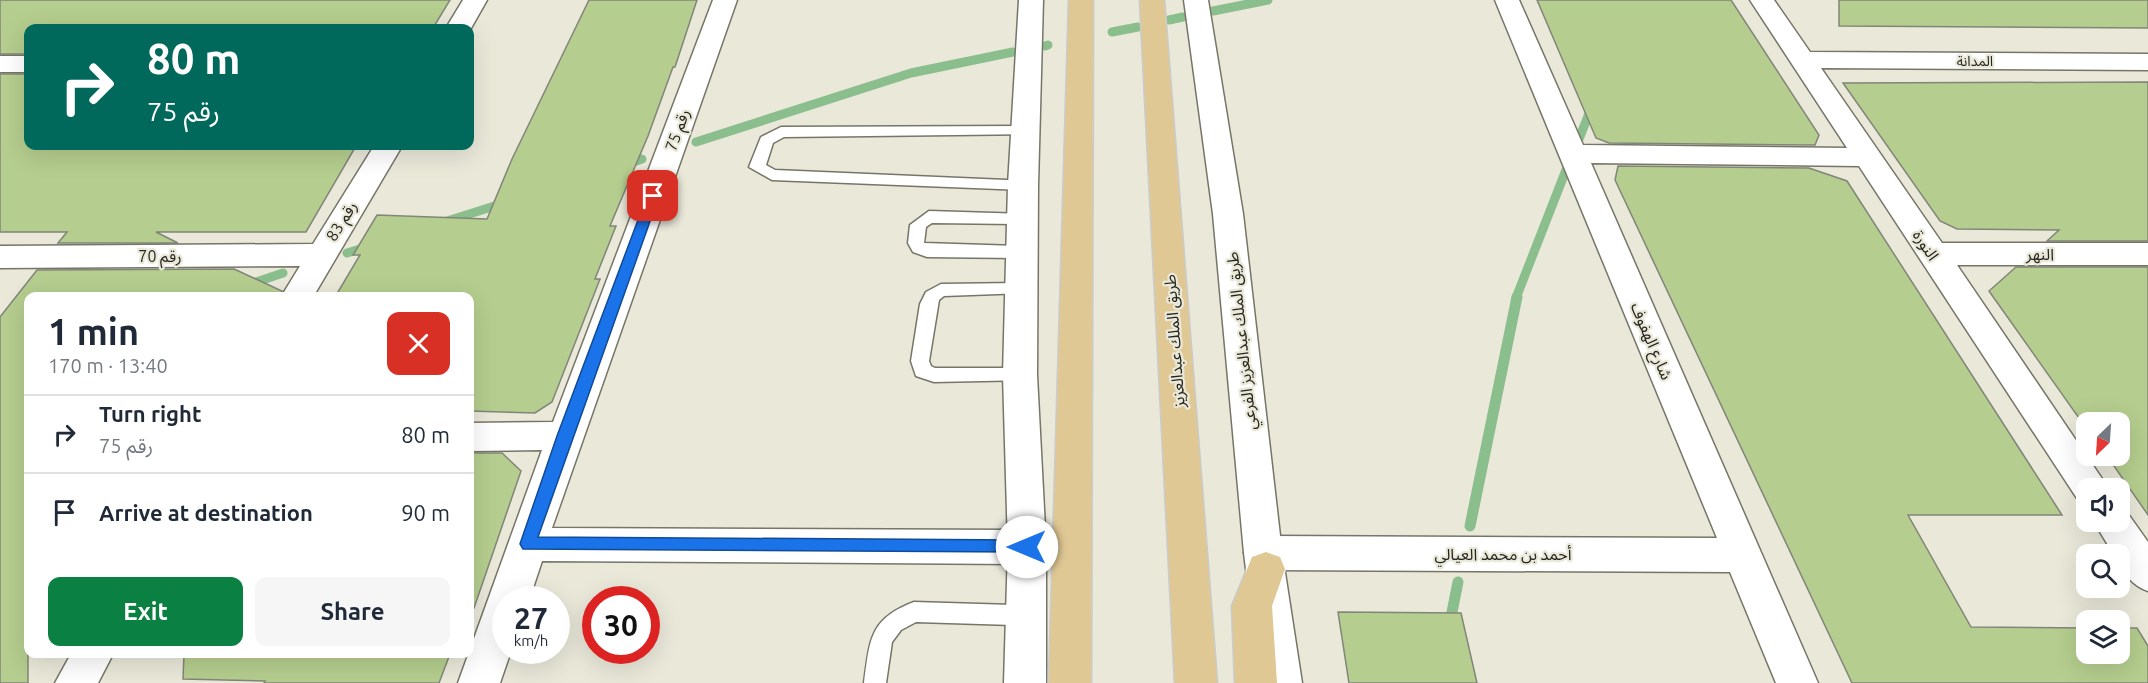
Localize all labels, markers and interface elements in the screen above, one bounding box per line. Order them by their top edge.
text: 80 m [147,35,241,82]
icon: right [48,48,126,126]
street label: المدانة [1957,53,1993,69]
text: رقم 75 [147,96,220,126]
street label: رقم 75 [661,107,697,155]
pin [627,170,678,221]
icon: arrive [636,179,669,212]
street label: رقم 83 [322,198,363,246]
street label: النورة [1909,226,1943,264]
street label: النهر [2025,245,2054,264]
street label: رقم 70 [138,247,182,269]
street label: طريق الملك عبدالعزيز الفرعي [1223,250,1263,431]
street label: طريق الملك عبدالعزيز [1160,273,1190,409]
street label: شارع الهفوف [1624,300,1676,384]
text: 1 min [48,311,139,352]
button: close [387,312,450,375]
text: 170 m · 13:40 [48,354,168,377]
text: Turn right [99,401,201,426]
north arrow [2076,412,2130,466]
map controls [2076,412,2130,664]
icon: right [48,418,81,451]
text: 80 m [401,422,450,447]
text: رقم 75 [99,434,153,457]
button: sound [2076,478,2130,532]
icon: arrive [48,496,81,529]
text: Arrive at destination [99,500,313,525]
text: 90 m [401,500,450,525]
position arrow [995,515,1059,579]
button: search [2076,544,2130,598]
street label: أحمد بن محمد العيالي [1434,545,1572,567]
button: Exit [48,577,243,646]
button: Share [255,577,450,646]
speed limit sign: 30 [582,586,660,664]
text: 27 [514,601,548,635]
button: layers [2076,610,2130,664]
text: km/h [514,632,548,649]

